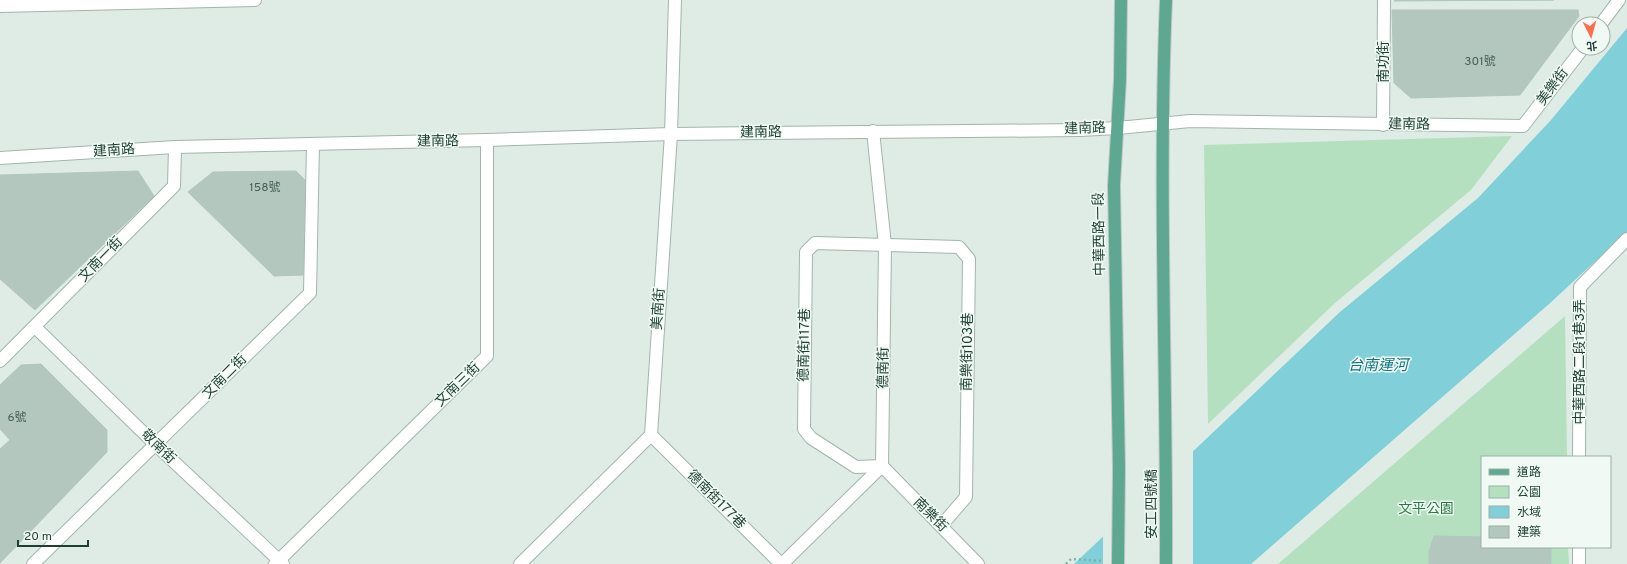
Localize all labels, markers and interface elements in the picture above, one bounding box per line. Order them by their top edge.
north arrow [1571,16,1611,56]
text: 北 [1586,37,1598,52]
street label: 南功街 [1376,41,1393,83]
house number: 301號 [1464,54,1496,70]
street label: 美樂街 [1533,65,1572,109]
street label: 建南路 [1388,116,1430,134]
street label: 建南路 [1064,120,1106,138]
street label: 建南路 [740,124,782,142]
street label: 建南路 [417,133,459,151]
street label: 建南路 [92,141,136,161]
house number: 158號 [249,180,281,196]
street label: 中華西路一段 [1091,192,1109,276]
street label: 文南一街 [75,234,127,286]
street label: 美南街 [649,287,669,331]
street label: 中華西路二段1巷3弄 [1572,299,1589,425]
street label: 德南街117巷 [795,308,814,382]
street label: 南樂街103巷 [958,313,977,391]
street label: 德南街 [874,347,893,389]
street label: 文南二街 [199,351,251,403]
water label: 台南運河 [1348,357,1411,376]
street label: 文南三街 [432,359,484,411]
house number: 6號 [7,410,27,426]
street label: 敬南街 [137,426,180,468]
legend [1481,456,1611,548]
text: 道路 [1517,465,1541,481]
street label: 德南街177巷 [683,466,750,533]
street label: 安工四號橋 [1144,469,1161,539]
text: 公園 [1517,485,1541,501]
street label: 南樂街 [909,493,952,536]
park label: 文平公園 [1398,501,1454,518]
text: 水域 [1517,505,1541,521]
scale bar [18,522,88,548]
text: 建築 [1517,525,1541,541]
text: 20 m [24,529,52,545]

